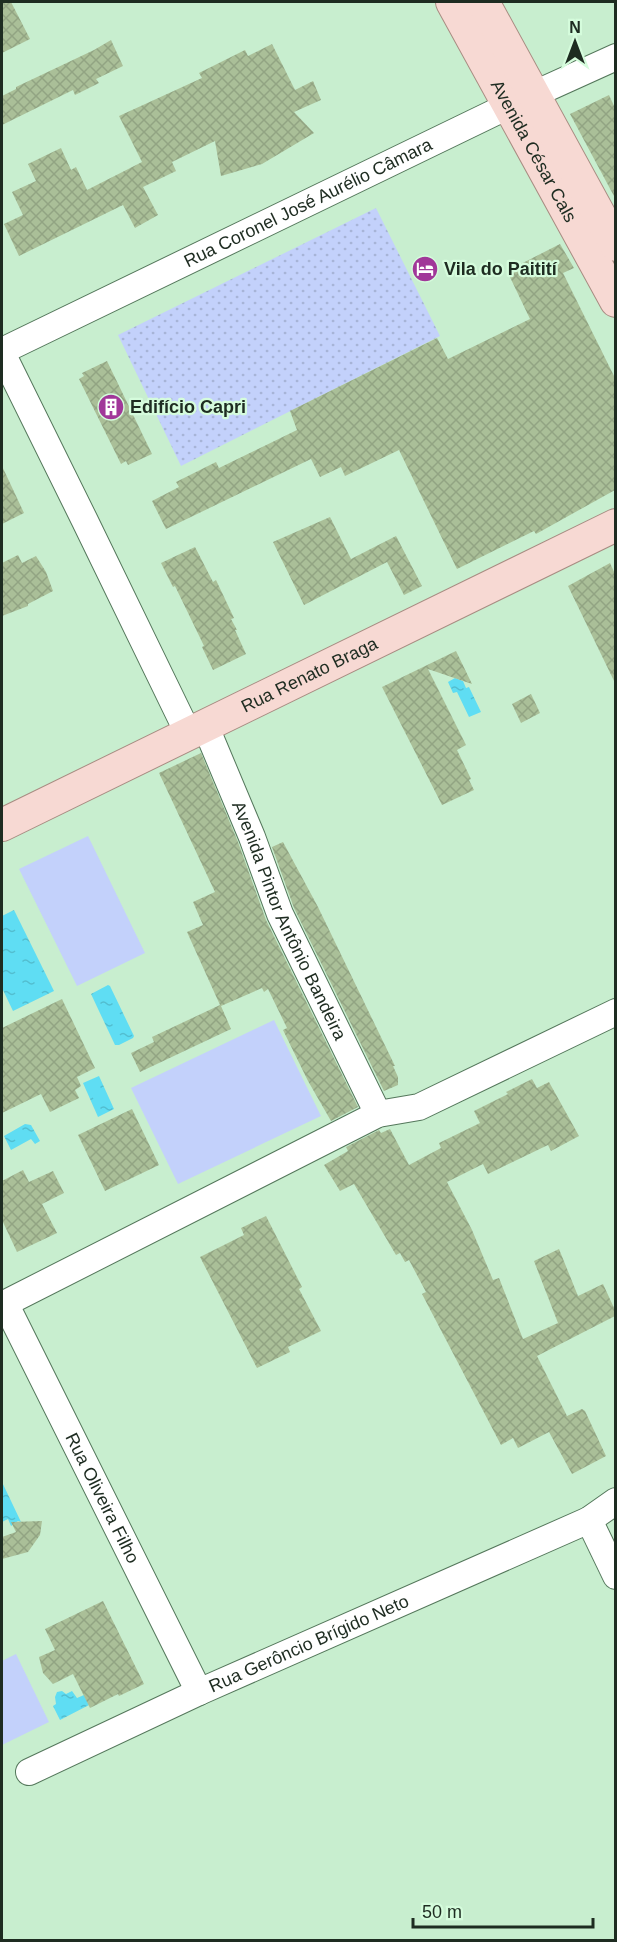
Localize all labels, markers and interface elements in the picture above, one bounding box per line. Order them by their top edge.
north arrow [545,12,605,72]
text: N [569,19,581,36]
street label: Avenida César Cals [487,77,581,225]
street label: Rua Coronel José Aurélio Câmara [181,134,436,271]
hotel icon: Vila do Paitití [410,254,440,284]
place label: Vila do Paitití [444,259,558,279]
building icon: Edifício Capri [96,392,126,422]
place label: Edifício Capri [130,397,246,417]
street label: Rua Renato Braga [238,633,382,717]
street label: Avenida Pintor Antônio Bandeira [228,798,351,1044]
street label: Rua Oliveira Filho [61,1430,143,1567]
street label: Rua Gerôncio Brígido Neto [206,1591,412,1696]
scale bar [413,1891,593,1929]
text: 50 m [422,1902,462,1922]

